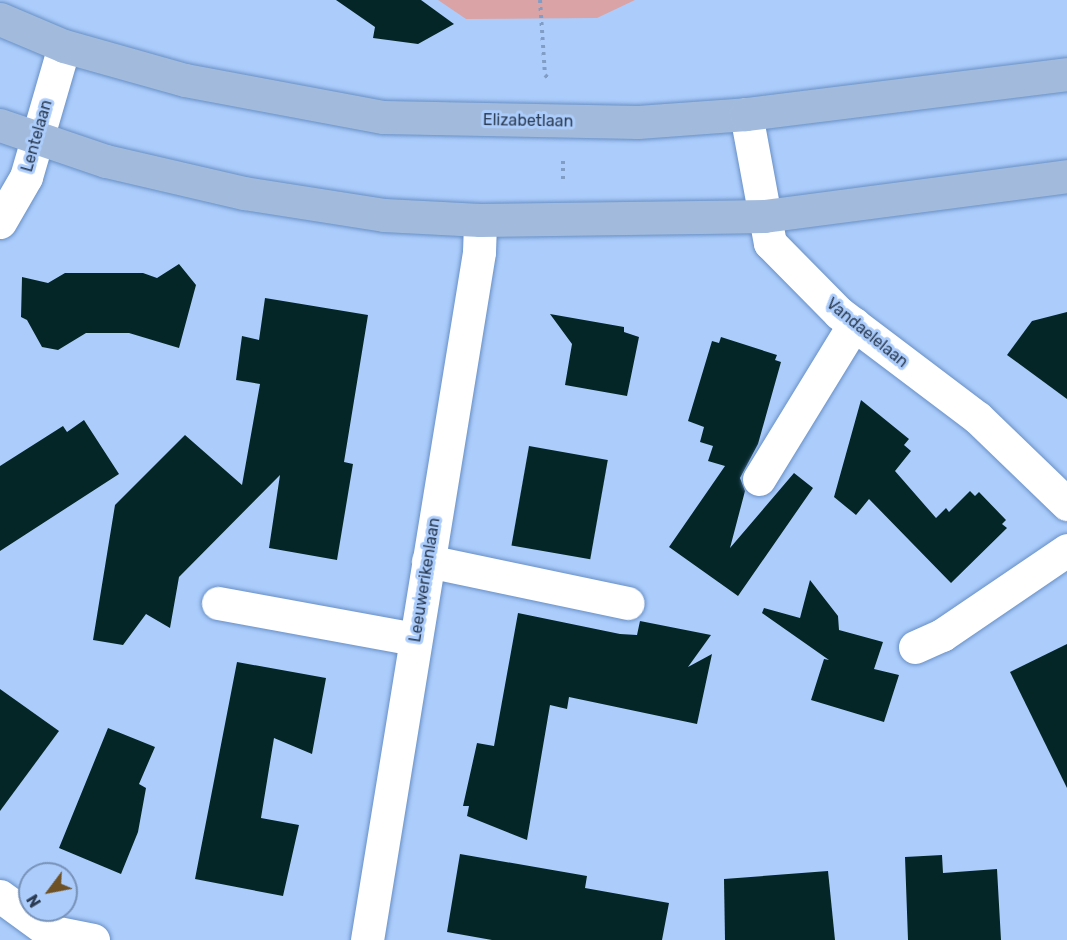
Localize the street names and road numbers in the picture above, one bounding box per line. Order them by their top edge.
street label: Lentelaan [18,98,56,174]
street label: Elizabetlaan [483,111,573,131]
street label: Vandaelelaan [822,294,912,372]
street label: Leeuwerikenlaan [406,516,444,644]

